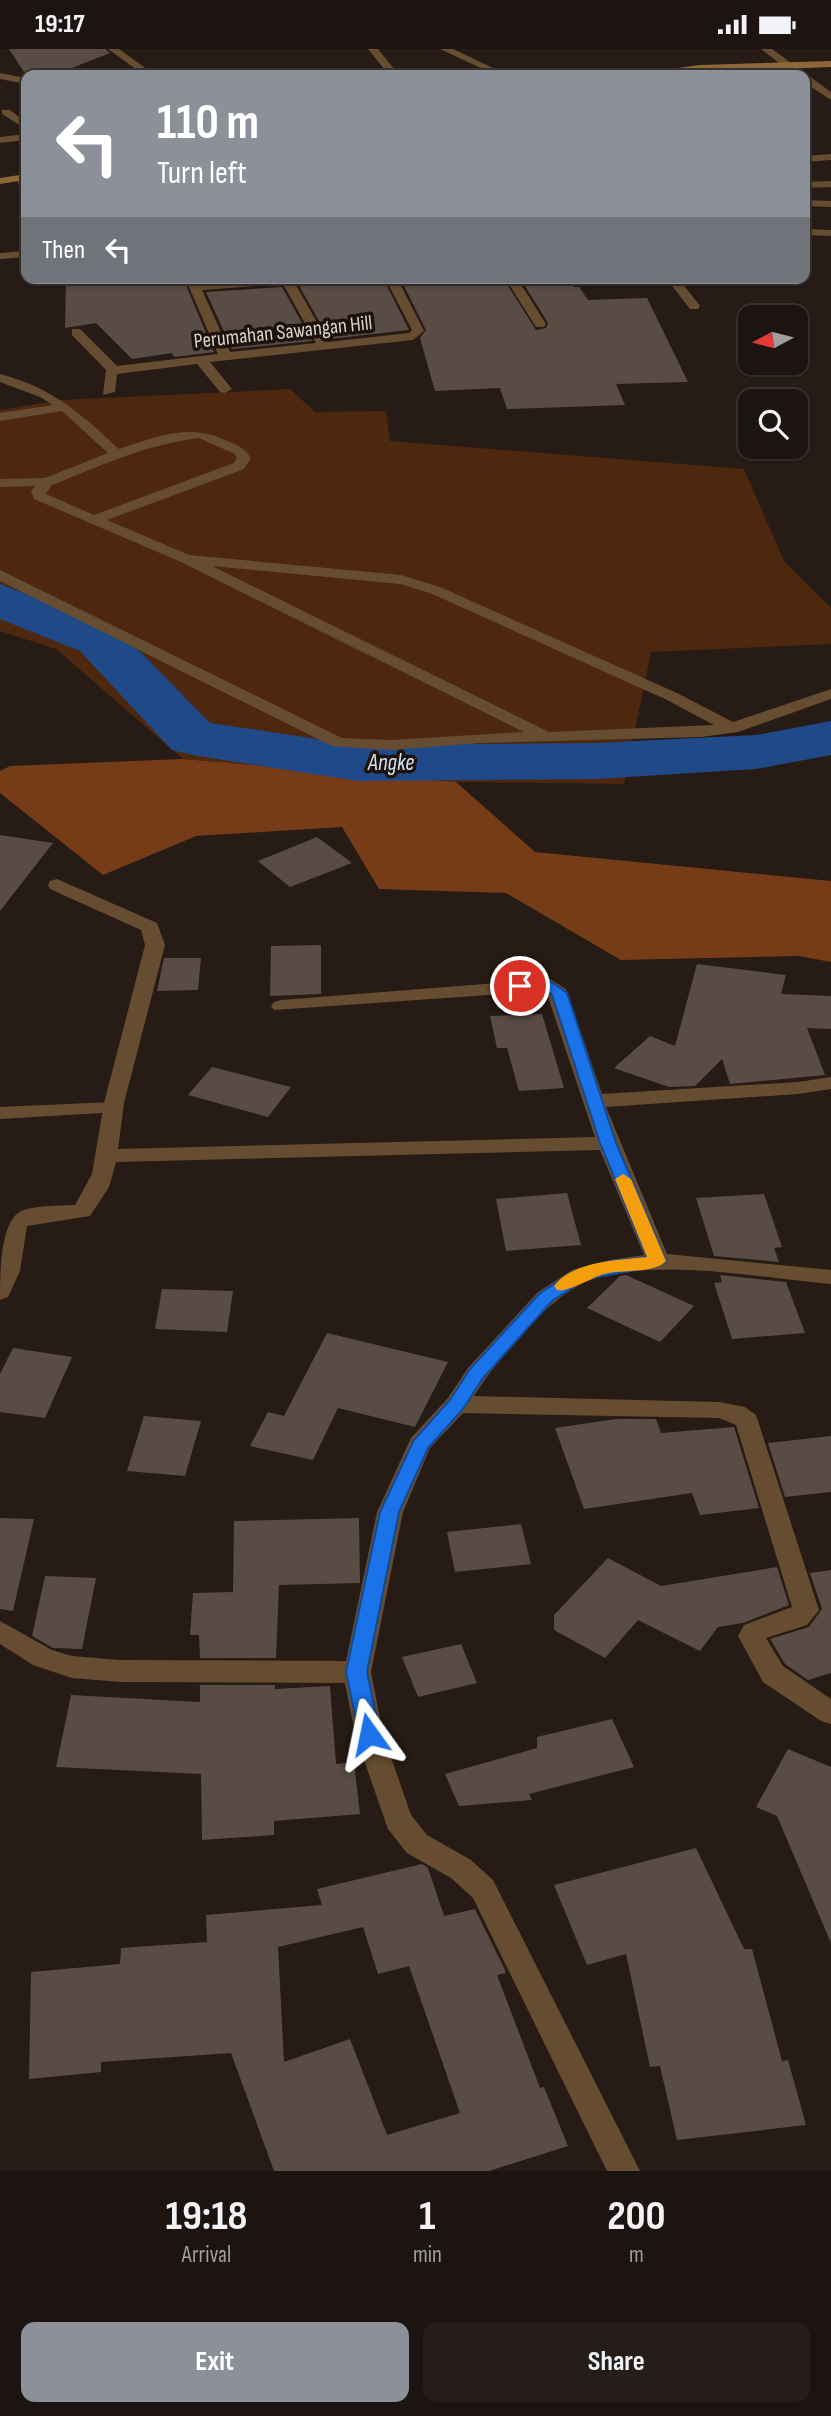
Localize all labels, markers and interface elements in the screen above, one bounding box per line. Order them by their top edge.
text: 19:17 [35,9,85,40]
text: 110 m [157,94,259,153]
icon: left [42,98,133,189]
text: Turn left [157,154,247,193]
icon: left [99,231,137,269]
text: Then [42,235,85,266]
north arrow [738,305,808,375]
map controls [738,305,808,459]
street label: Perumahan Sawangan Hill [192,310,374,354]
button: search [738,389,808,459]
water label: Angke [367,749,414,777]
pin [490,956,550,1016]
icon: arrive [501,967,539,1005]
position arrow [332,1697,406,1771]
text: 19:18 [165,2191,247,2242]
text: 1 [419,2191,436,2242]
text: 200 [607,2191,666,2242]
text: Arrival [182,2241,231,2269]
text: min [413,2241,442,2269]
text: m [629,2241,644,2269]
button: Exit [21,2322,409,2402]
button: Share [423,2322,810,2402]

